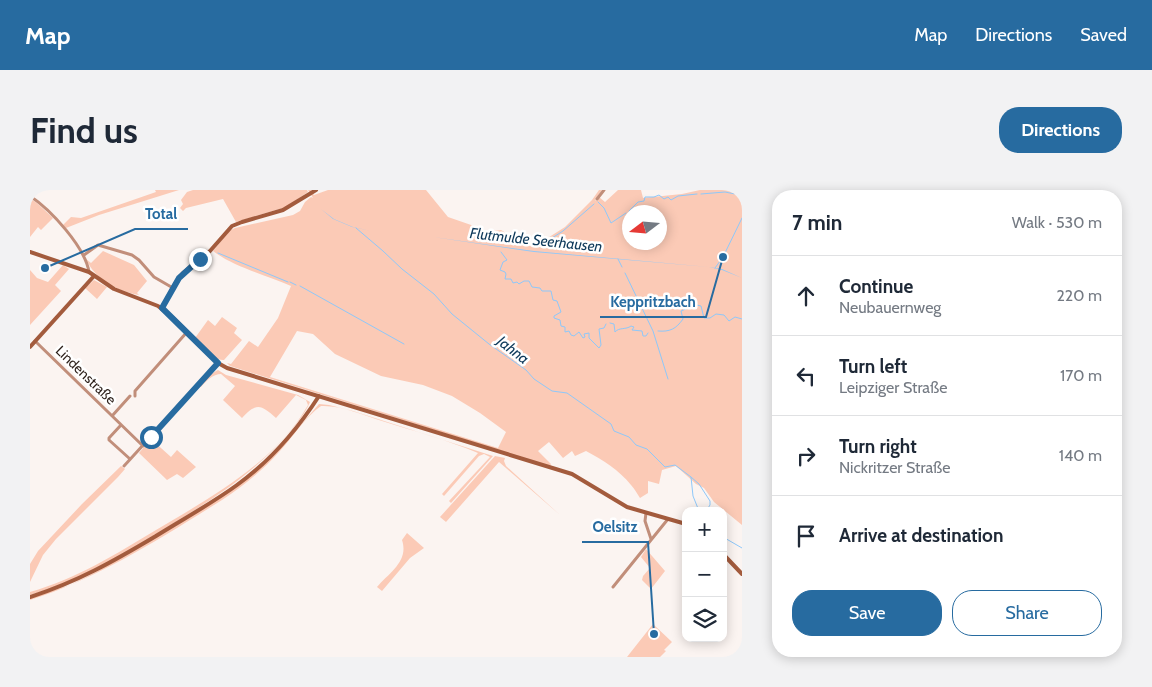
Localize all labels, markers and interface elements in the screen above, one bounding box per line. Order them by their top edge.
text: Map [25,21,71,50]
text: Map [914,24,947,46]
text: Directions [975,24,1052,46]
text: Saved [1080,24,1127,46]
button: Directions [999,107,1122,153]
text: Find us [30,109,138,152]
callout: Total [135,199,188,229]
text: Total [145,205,177,223]
north arrow [622,205,667,250]
text: 7 min [792,210,842,235]
text: Walk · 530 m [1012,213,1102,232]
water label: Flutmulde Seerhausen [469,224,603,256]
route end [189,248,212,271]
text: Continue [839,275,913,298]
icon: ahead [792,282,820,310]
text: 220 m [1056,286,1102,305]
callout: Keppritzbach [600,287,706,317]
text: Keppritzbach [610,293,696,311]
text: Neubauernweg [839,298,941,317]
water label: Jahna [492,331,532,368]
street label: Lindenstraße [52,342,120,408]
text: Turn left [839,355,907,378]
icon: left [792,362,820,390]
text: 170 m [1060,366,1102,385]
text: Leipziger Straße [839,378,947,397]
route start [140,426,163,449]
text: Turn right [839,435,917,458]
icon: right [792,442,820,470]
text: 140 m [1059,446,1102,465]
text: Nickritzer Straße [839,458,950,477]
map controls [682,507,727,642]
button: + [682,507,727,552]
callout: Oelsitz [582,512,648,542]
text: Oelsitz [592,518,638,536]
icon: arrive [792,522,820,550]
text: Arrive at destination [839,524,1003,547]
button: − [682,552,727,597]
button: Save [792,590,942,636]
button: Share [952,590,1102,636]
button: layers [682,597,727,642]

